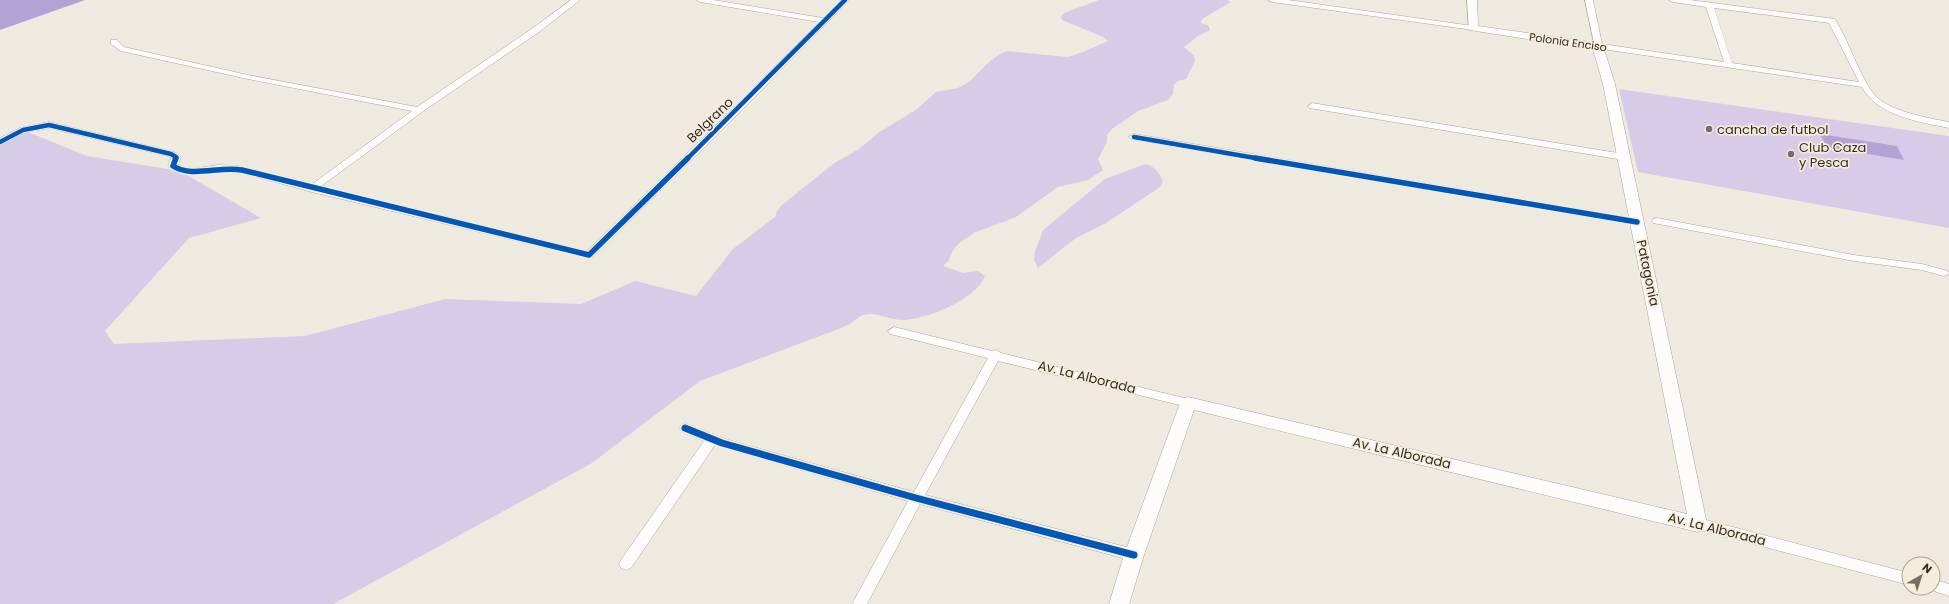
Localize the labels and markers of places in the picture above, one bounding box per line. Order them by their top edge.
place label: cancha de futbol [1717,120,1828,139]
marker: cancha de futbol [1704,124,1714,134]
place label: Club Caza y Pesca [1799,138,1866,172]
marker: Club Caza y Pesca [1786,149,1796,159]

